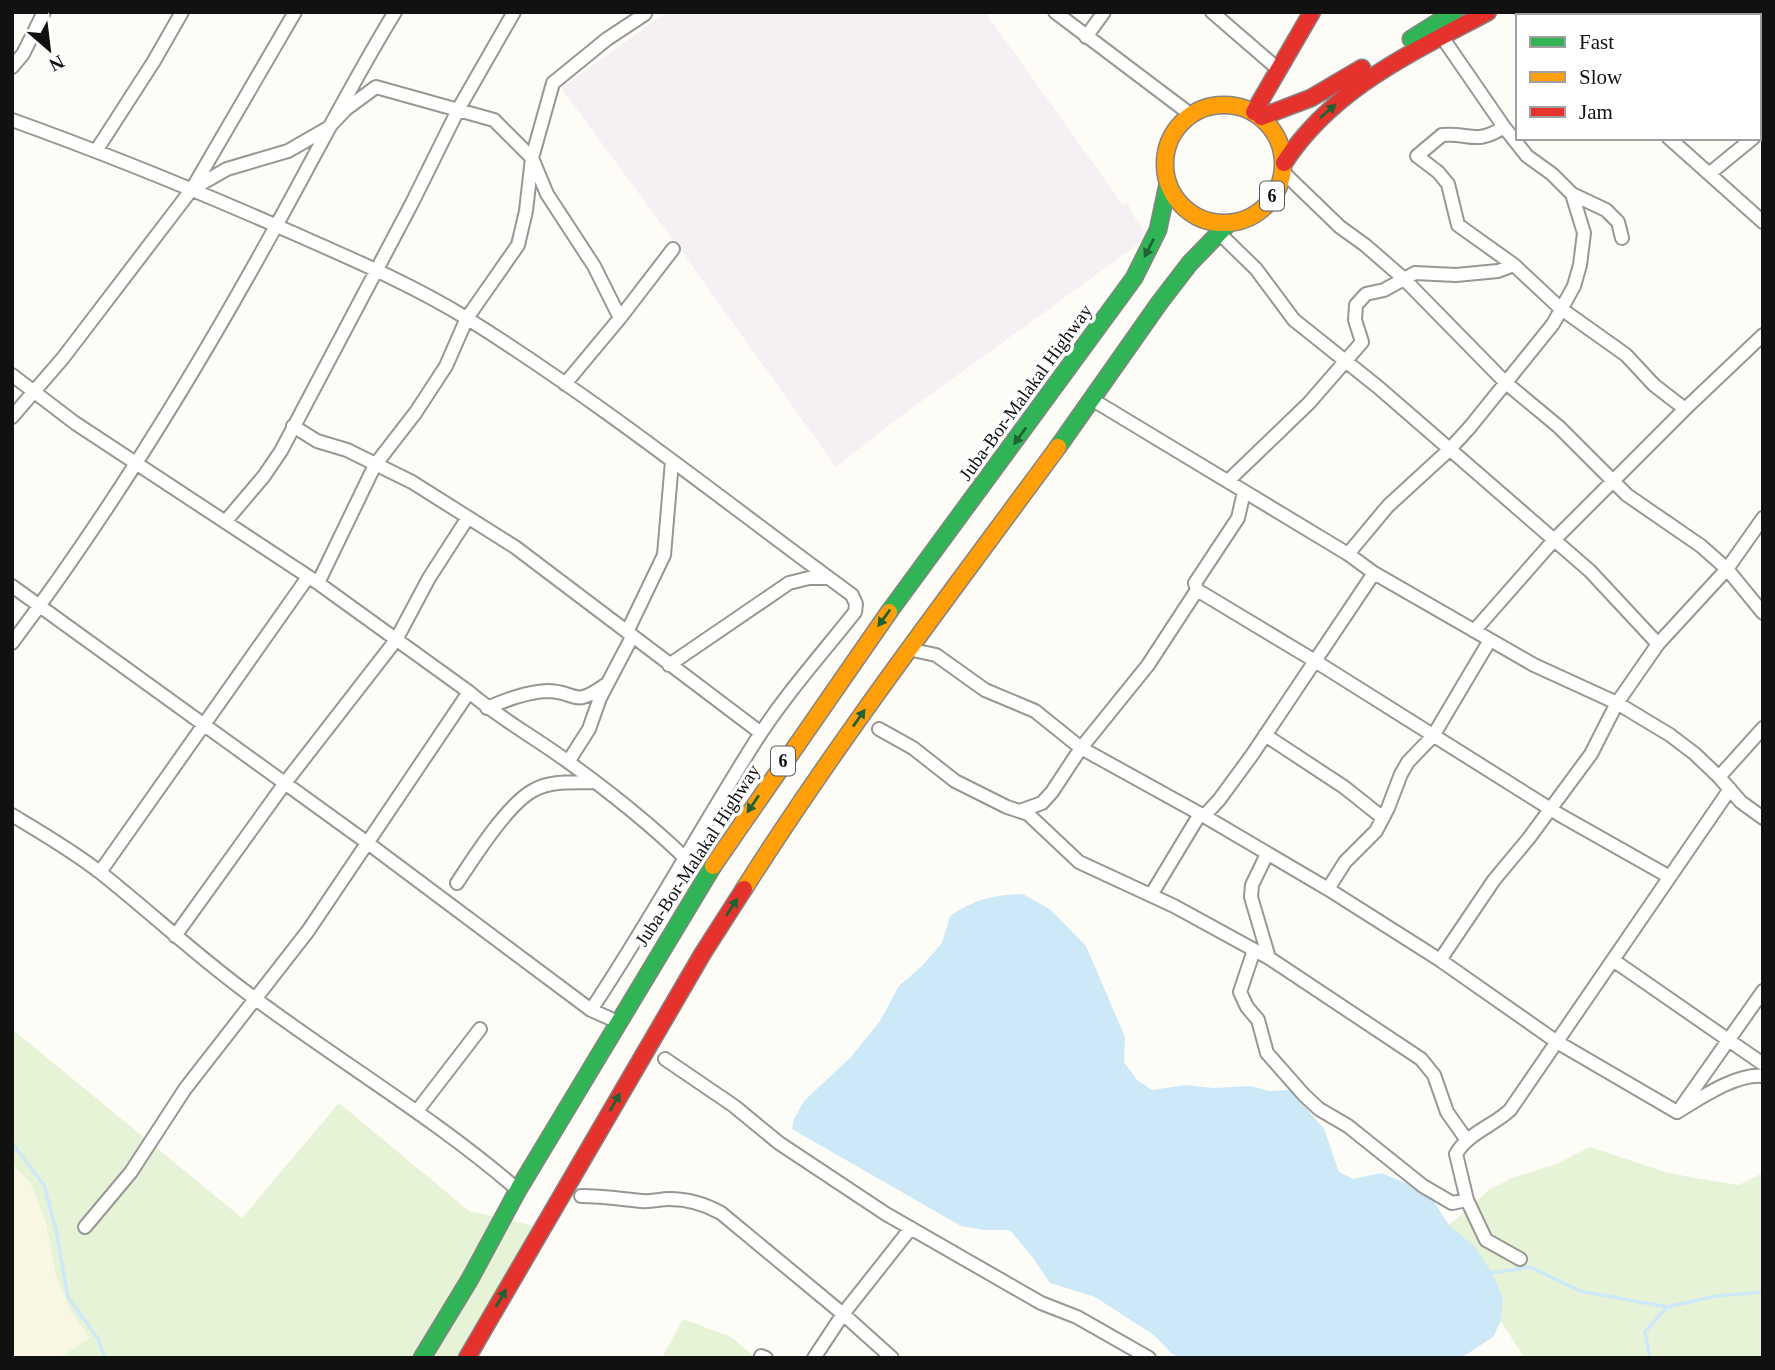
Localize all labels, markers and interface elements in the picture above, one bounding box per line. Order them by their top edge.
north arrow [14,14,84,84]
legend [1516,14,1761,140]
text: Fast [1579,30,1614,54]
text: N [46,51,68,76]
text: Slow [1579,65,1623,89]
text: Jam [1579,100,1613,124]
one-way arrow [1319,104,1336,119]
road number: 6 [1260,182,1284,210]
one-way arrow [1143,238,1154,258]
street label: Juba-Bor-Malakal Highway [955,300,1097,484]
one-way arrow [1013,426,1027,445]
one-way arrow [877,609,891,627]
one-way arrow [852,709,866,727]
road number: 6 [771,746,795,776]
street label: Juba-Bor-Malakal Highway [631,760,764,950]
one-way arrow [746,795,760,813]
one-way arrow [725,897,738,916]
one-way arrow [609,1092,621,1111]
one-way arrow [495,1289,507,1308]

